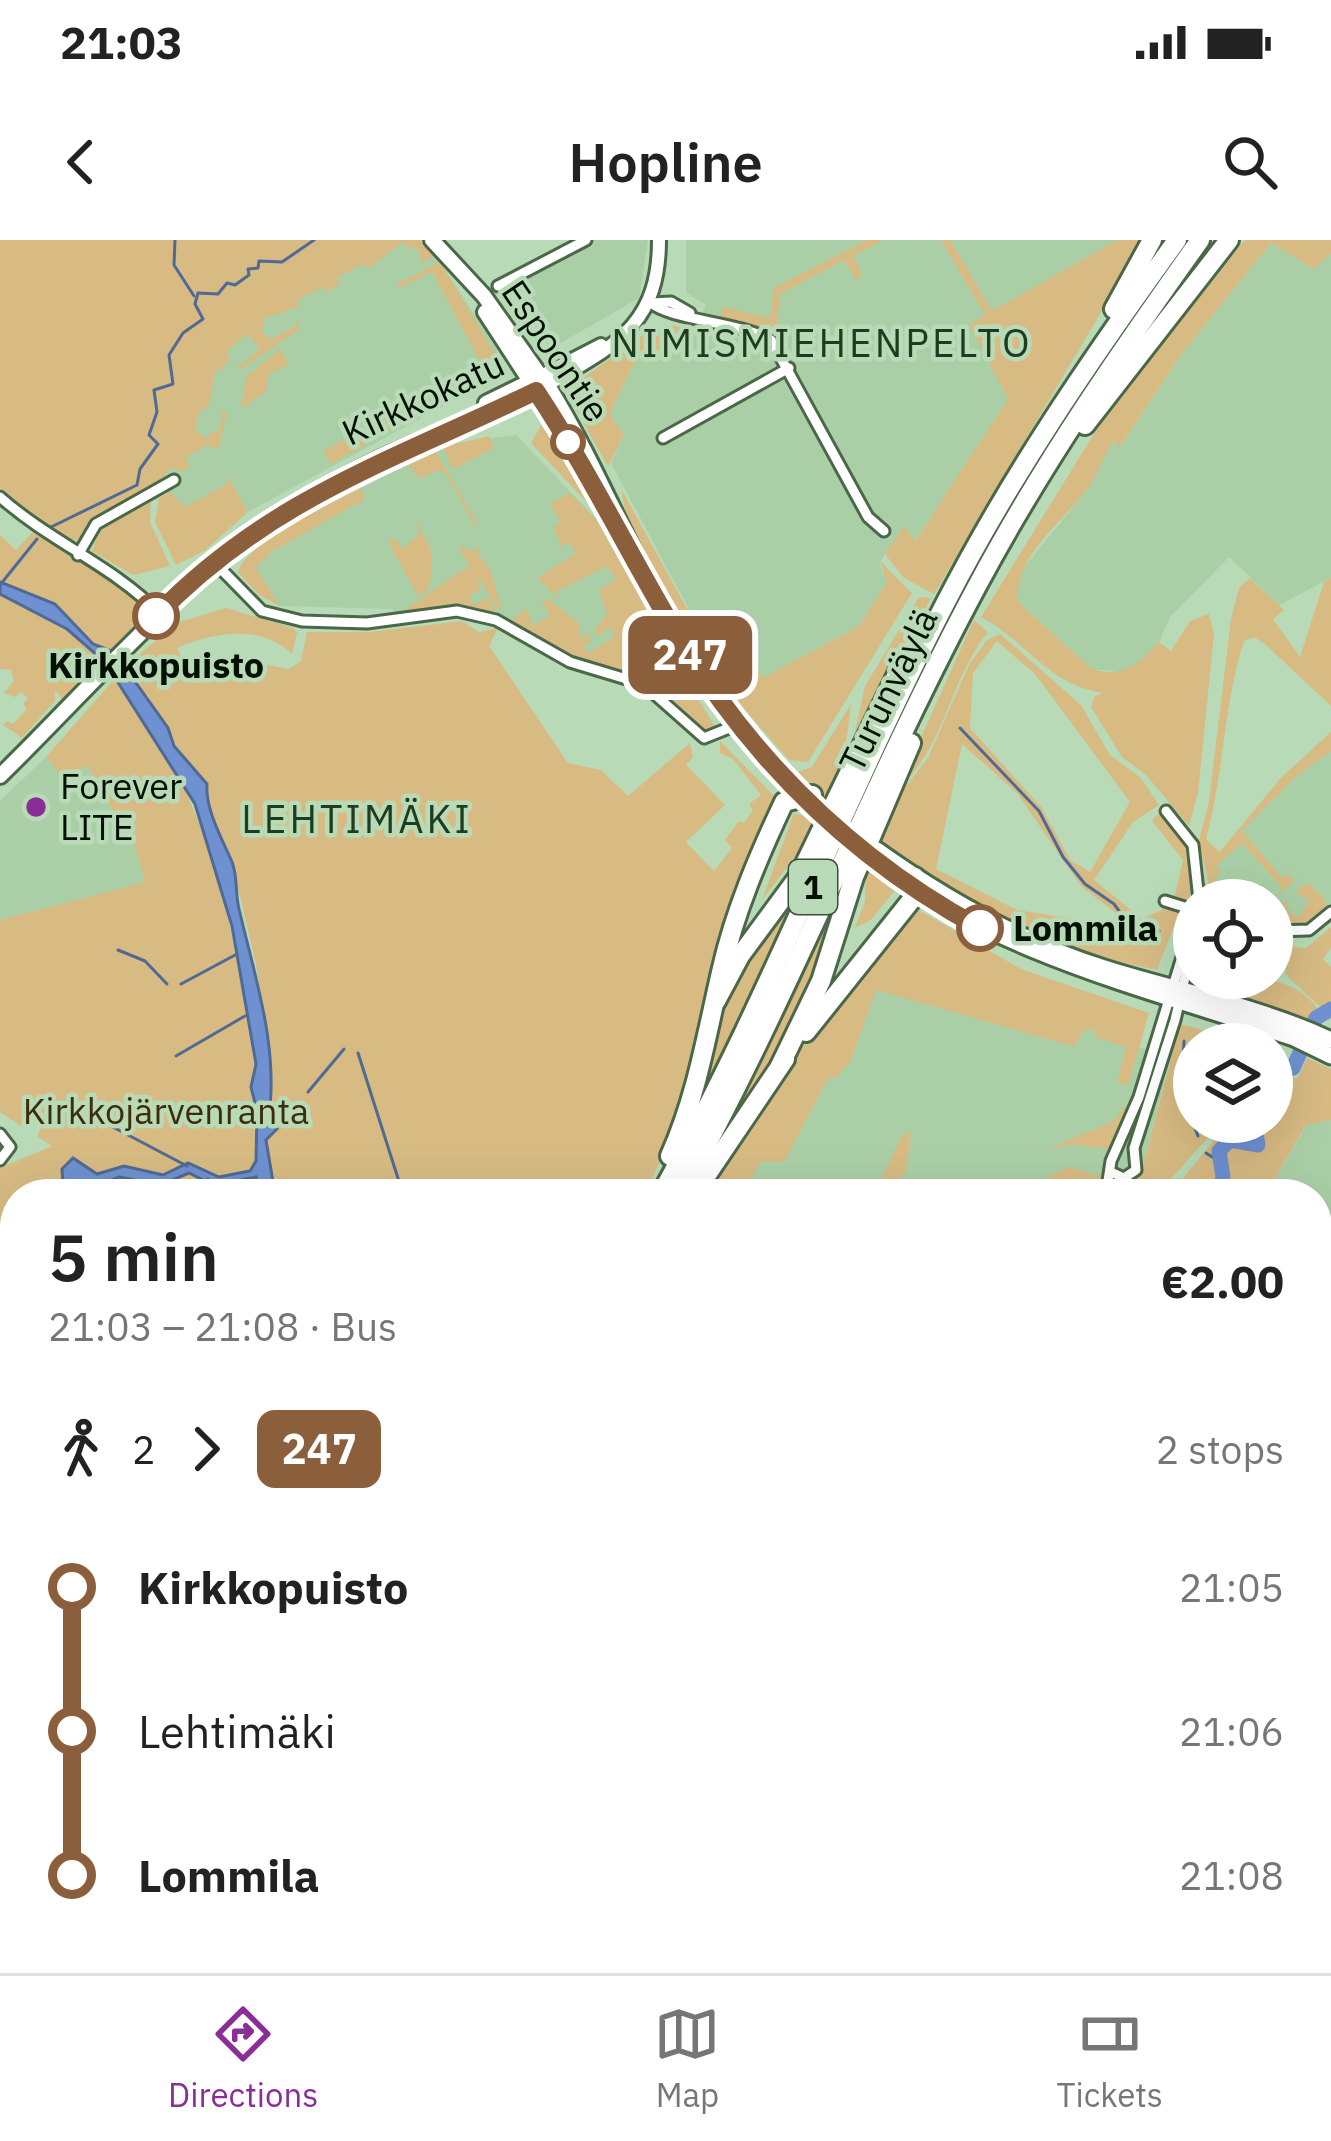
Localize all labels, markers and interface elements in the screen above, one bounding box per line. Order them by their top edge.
text: 21:03 [60,13,183,71]
text: Hopline [568,127,763,197]
icon: back [48,129,114,195]
icon: search [1217,129,1283,195]
street label: Espoontie [492,271,621,431]
district label: NIMISMIEHENPELTO [611,317,1033,368]
street label: Kirkkokatu [334,340,511,456]
unlabelled marker [552,426,584,458]
marker: Kirkkopuisto [134,594,178,638]
street label: Turunväylä [828,600,947,779]
line badge: 247 [621,616,759,694]
text: 247 [652,627,728,682]
place label: Kirkkopuisto [48,641,264,688]
place label: Forever LITE [60,762,182,850]
district label: LEHTIMÄKI [241,793,473,844]
marker: Forever LITE [23,794,49,820]
road number: 1 [789,860,837,914]
map controls [1173,879,1293,1143]
button: locate [1173,879,1293,999]
place label: Lommila [1013,904,1158,951]
marker: Lommila [958,906,1002,950]
button: layers [1173,1023,1293,1143]
park label: Kirkkojärvenranta [23,1087,309,1134]
text: 5 min [48,1213,219,1299]
text: €2.00 [1161,1252,1284,1310]
text: 21:03 – 21:08 · Bus [48,1301,397,1352]
icon: walk [48,1416,114,1482]
icon: forward [173,1416,239,1482]
text: 247 [281,1421,357,1476]
text: 2 [132,1424,155,1475]
text: 2 stops [1156,1424,1284,1475]
text: Kirkkopuisto [138,1558,408,1616]
text: 21:05 [1179,1562,1284,1613]
text: Lehtimäki [138,1702,336,1760]
text: 21:06 [1179,1706,1284,1757]
text: Lommila [138,1846,319,1904]
text: 21:08 [1179,1850,1284,1901]
tab: Directions [168,2001,318,2116]
tab: Map [654,2001,720,2116]
tab: Tickets [1057,2001,1163,2116]

